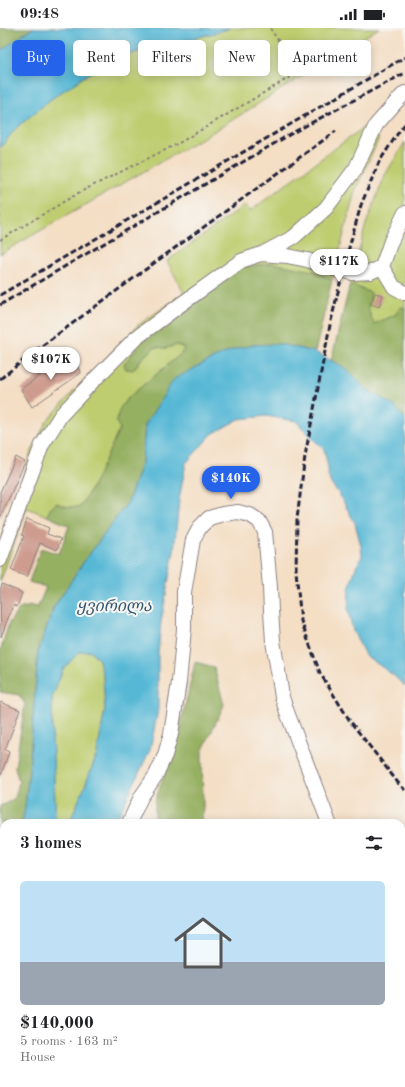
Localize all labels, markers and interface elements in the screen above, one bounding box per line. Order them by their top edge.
text: 09:48 [20,7,59,22]
chip: Buy [12,40,65,76]
chip: Rent [73,40,130,76]
chip: Filters [138,40,206,76]
chip: New [214,40,270,76]
chip: Apartment [278,40,371,76]
pin: $117K [311,249,367,283]
text: $117K [319,255,359,268]
pin: $107K [23,347,79,381]
text: $107K [31,353,71,366]
pin: $140K [203,466,259,500]
text: $140K [211,472,251,485]
water label: ყვირილა [76,598,152,616]
icon: filters [363,832,385,854]
text: 3 homes [20,835,82,852]
icon: home [167,907,239,979]
text: $140,000 [20,1015,94,1032]
text: 5 rooms · 163 m² [20,1035,118,1048]
text: House [20,1051,55,1064]

